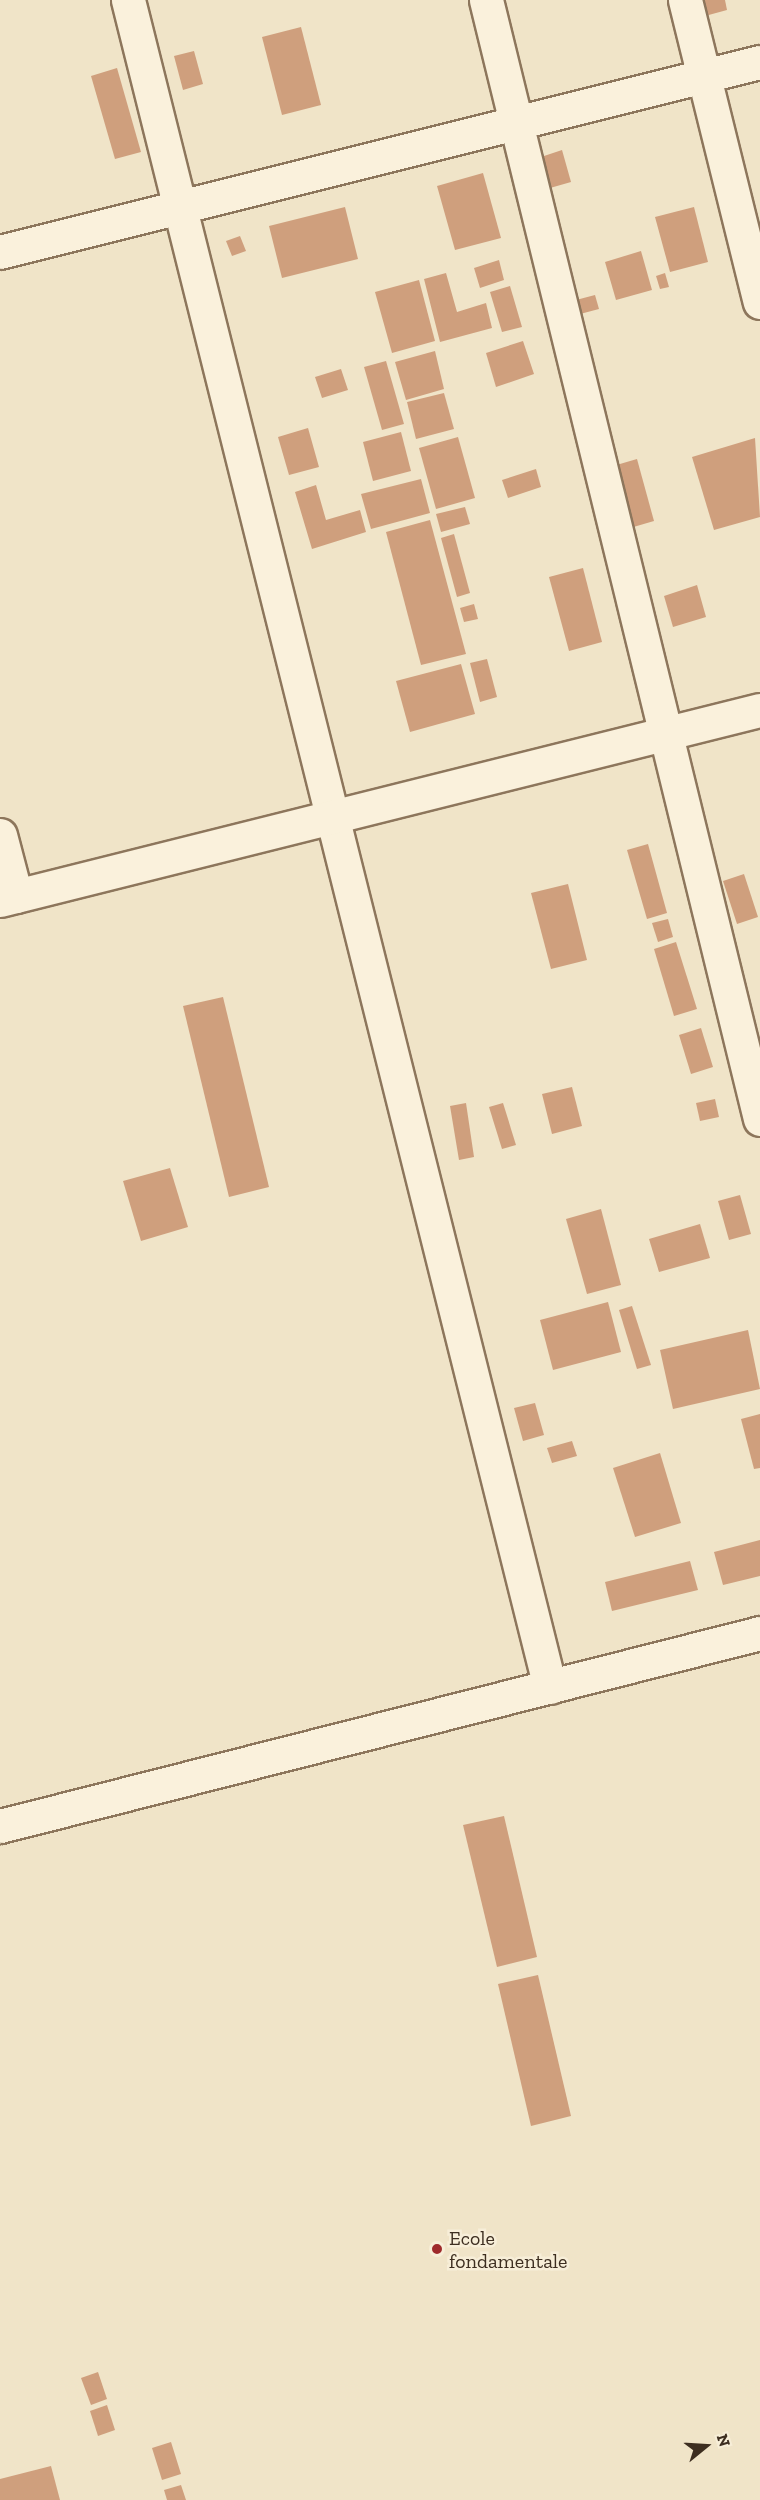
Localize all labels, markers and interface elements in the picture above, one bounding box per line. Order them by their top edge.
place label: Ecole fondamentale [449,2226,568,2273]
marker: Ecole fondamentale [430,2242,444,2256]
north arrow [676,2416,736,2476]
text: N [713,2432,735,2449]

